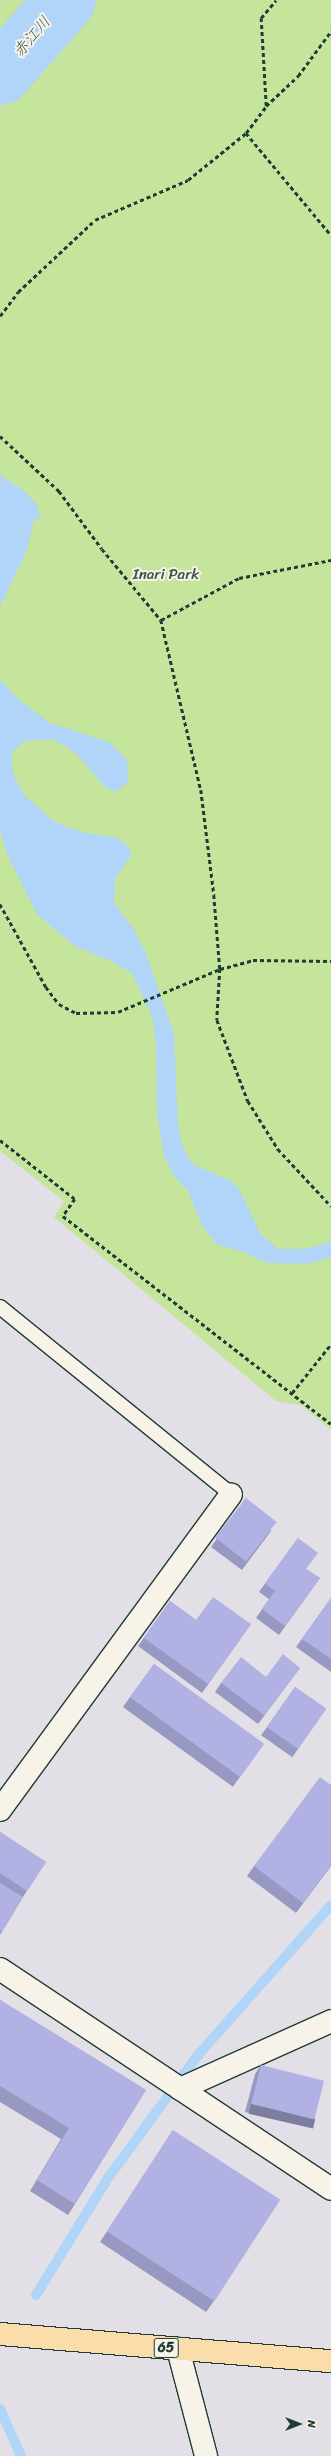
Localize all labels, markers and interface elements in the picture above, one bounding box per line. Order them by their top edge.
water label: 赤江川 [9,13,55,61]
park label: Inari Park [133,566,199,584]
road number: 65 [153,2336,179,2360]
north arrow [279,2404,319,2444]
text: N [302,2420,321,2428]

